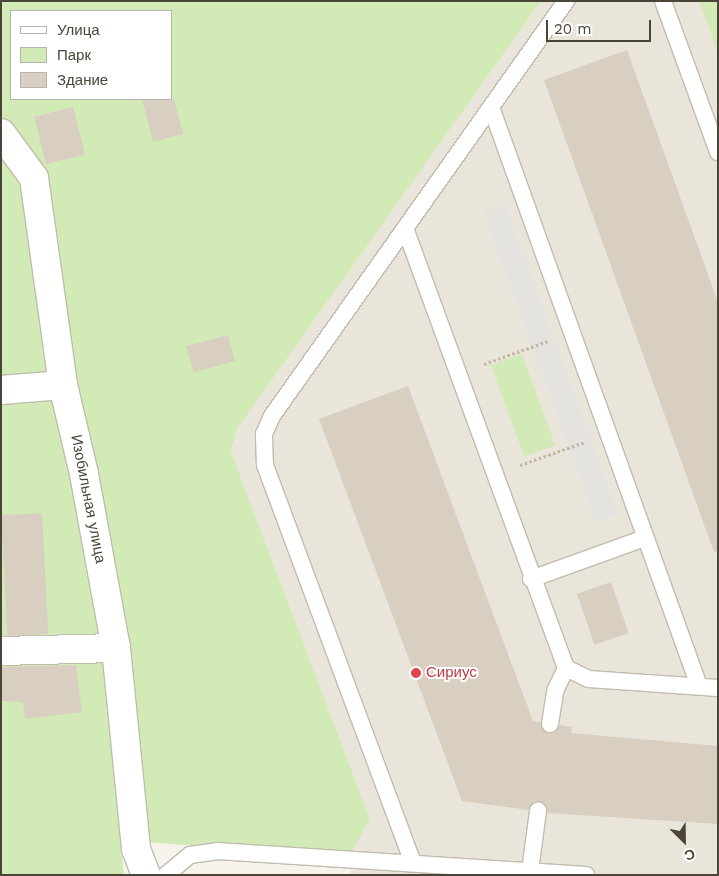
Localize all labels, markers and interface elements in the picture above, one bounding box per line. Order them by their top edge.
legend [10,10,172,100]
scale bar [549,10,654,42]
text: 20 m [554,20,592,38]
text: Улица [57,21,100,39]
text: Парк [57,46,91,64]
text: Здание [57,71,108,89]
street label: Изобильная улица [67,433,109,565]
place label: Сириус [426,664,477,682]
marker: Сириус [410,667,422,679]
north arrow [659,816,709,866]
text: С [682,845,698,864]

